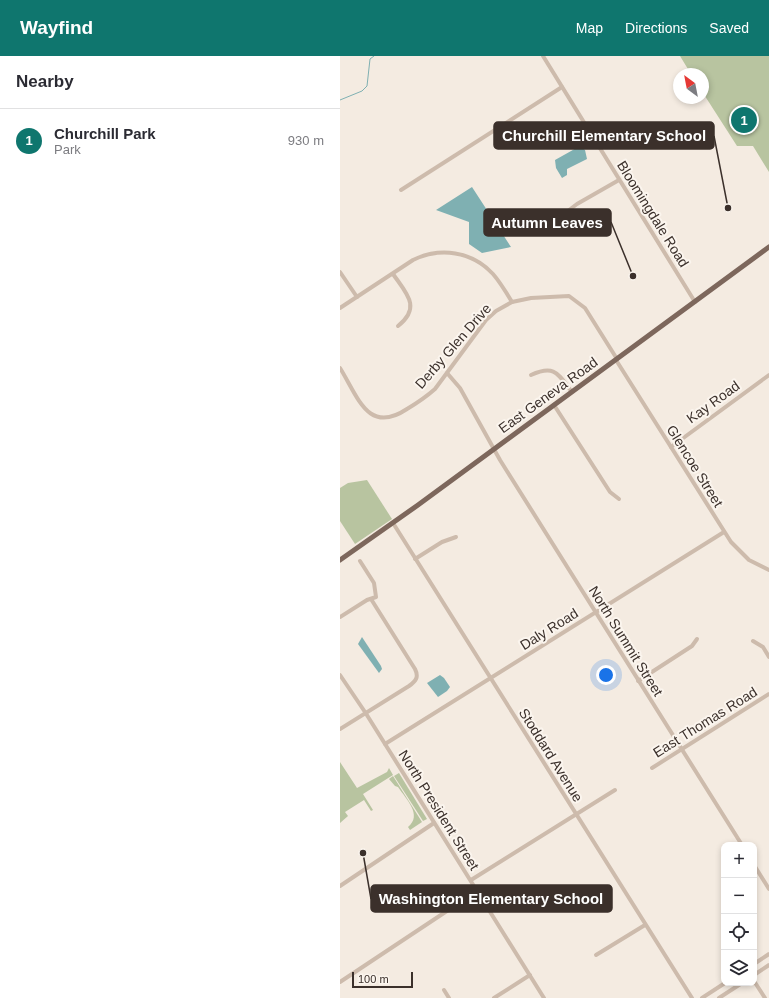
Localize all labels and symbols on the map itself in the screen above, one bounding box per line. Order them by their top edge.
north arrow [673,68,709,104]
pin: 1 [731,105,757,135]
callout: Churchill Elementary School [494,122,714,149]
text: Churchill Elementary School [502,127,706,144]
street label: Bloomingdale Road [614,158,692,270]
callout: Autumn Leaves [484,209,611,236]
text: Autumn Leaves [491,214,603,231]
street label: Derby Glen Drive [412,300,494,392]
street label: East Geneva Road [495,354,601,436]
street label: Kay Road [683,377,743,427]
street label: Glencoe Street [663,422,727,510]
street label: North Summit Street [586,583,666,699]
street label: Daly Road [517,605,581,653]
your location [596,665,616,685]
street label: East Thomas Road [650,684,760,760]
street label: Stoddard Avenue [516,705,586,805]
street label: North President Street [396,747,483,873]
callout: Washington Elementary School [371,885,612,912]
text: Washington Elementary School [379,890,603,907]
scale bar [352,970,413,989]

